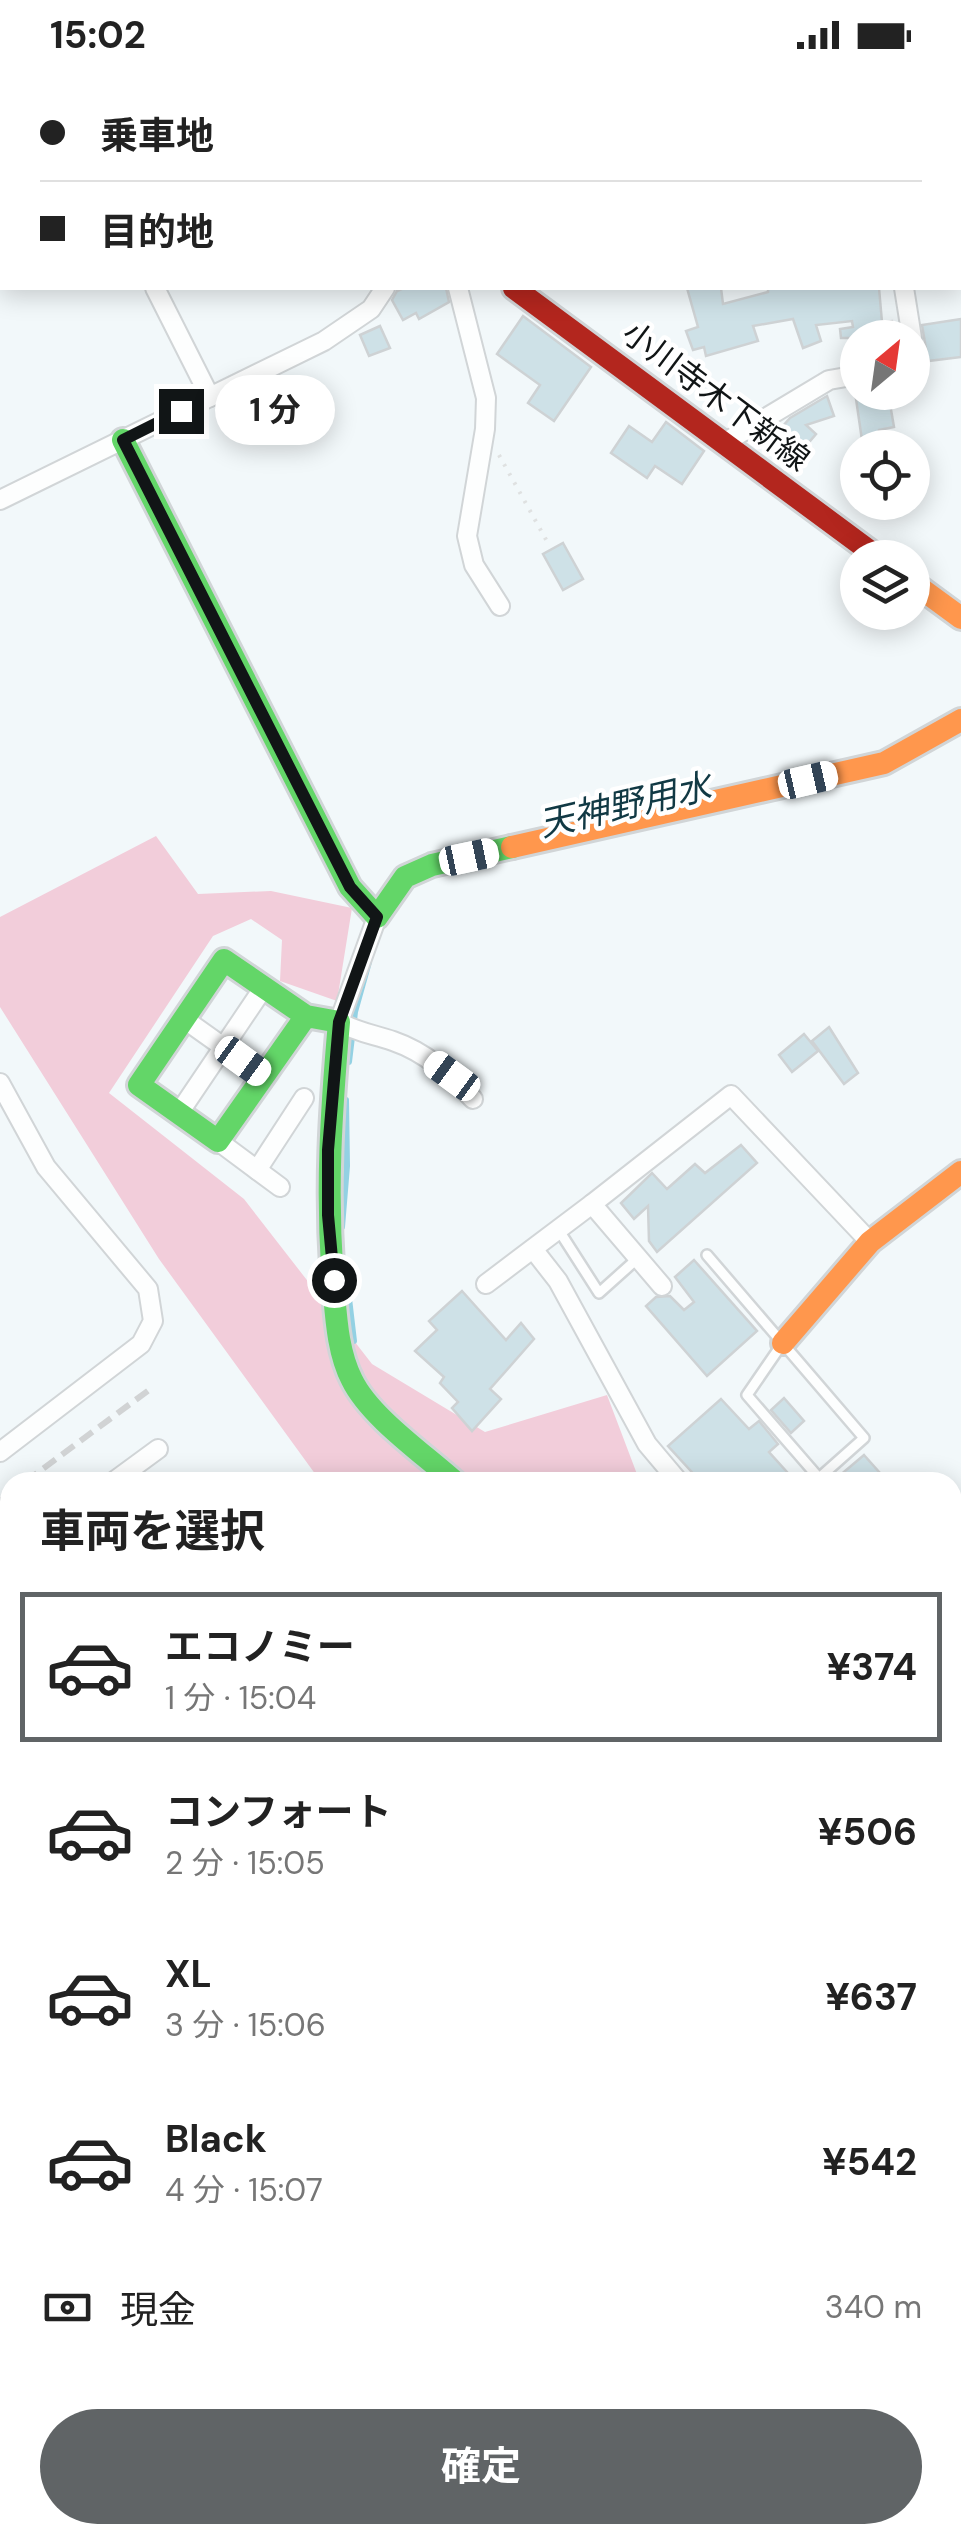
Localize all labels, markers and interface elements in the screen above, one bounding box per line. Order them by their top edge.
text: 15:02 [50,10,146,60]
text: 乗車地 [100,111,214,161]
text: 目的地 [100,207,214,257]
street label: 小川寺木下新線 [614,312,818,480]
north arrow [840,320,930,410]
map controls [840,320,930,630]
callout: 1 分 [216,376,336,446]
route end [159,389,204,434]
text: 1 分 [249,389,301,431]
button: locate [840,430,930,520]
button: layers [840,540,930,630]
car [775,759,841,801]
water label: 天神野用水 [535,762,719,847]
car [437,836,501,878]
car [210,1031,276,1091]
car [419,1046,485,1106]
route start [312,1258,357,1303]
text: 車両を選択 [40,1502,265,1561]
icon: car [45,1622,135,1712]
text: エコノミー [165,1622,355,1672]
text: ¥374 [827,1642,917,1692]
text: 1 分 · 15:04 [165,1677,316,1719]
icon: car [45,1787,135,1877]
text: コンフォート [165,1787,392,1837]
text: ¥506 [818,1807,917,1857]
text: 2 分 · 15:05 [165,1842,325,1884]
text: XL [165,1949,212,1999]
icon: car [45,1952,135,2042]
text: ¥637 [825,1972,917,2022]
text: 3 分 · 15:06 [165,2004,326,2046]
text: Black [165,2114,267,2164]
icon: car [45,2117,135,2207]
text: ¥542 [822,2137,917,2187]
text: 4 分 · 15:07 [165,2169,323,2211]
icon: cash [40,2280,95,2335]
text: 現金 [120,2285,196,2335]
text: 340 m [825,2286,922,2328]
button: 確定 [40,2409,922,2524]

